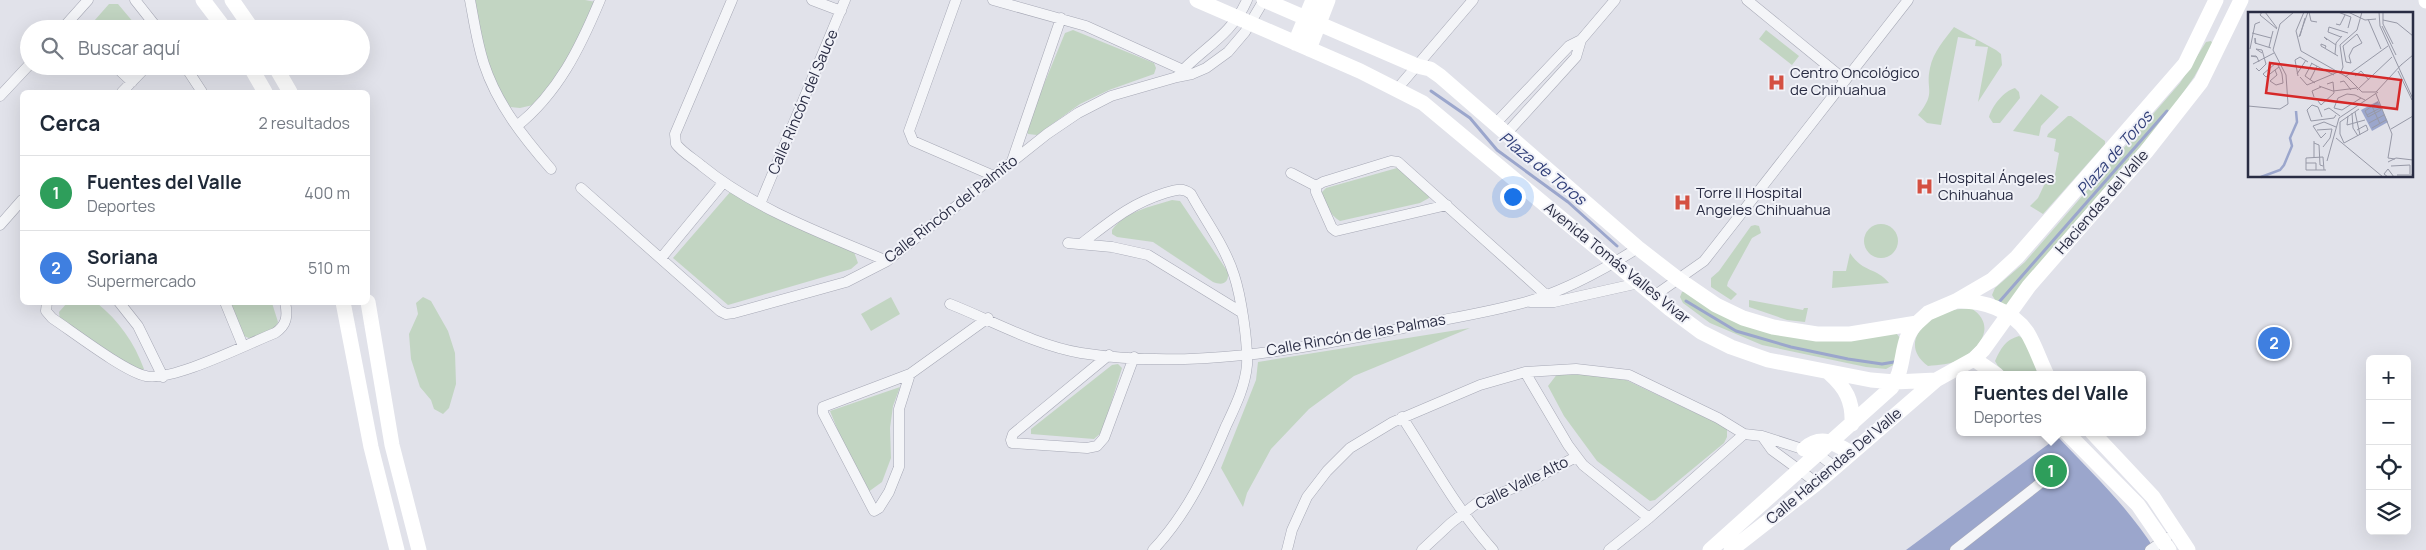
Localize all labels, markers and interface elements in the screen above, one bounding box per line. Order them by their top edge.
inset map [2248,12,2414,178]
search box [20,20,370,75]
street label: Calle Rincón del Sauce [762,26,843,178]
icon: search [38,34,66,62]
text: Buscar aquí [78,35,180,61]
place label: Centro Oncológico de Chihuahua [1790,62,1920,100]
hospital icon: Centro Oncológico de Chihuahua [1766,72,1786,92]
water label: Plaza de Toros [2071,105,2158,200]
text: Cerca [40,109,100,137]
text: 2 resultados [259,112,350,134]
water label: Plaza de Toros [1495,126,1592,211]
street label: Haciendas del Valle [2050,145,2153,258]
street label: Calle Rincón del Palmito [880,150,1022,267]
place label: Hospital Ángeles Chihuahua [1938,167,2054,205]
text: Fuentes del Valle [87,169,242,195]
hospital icon: Hospital Ángeles Chihuahua [1914,177,1934,197]
text: 1 [52,182,60,204]
text: 400 m [304,182,350,204]
place label: Torre II Hospital Angeles Chihuahua [1696,182,1831,220]
your location [1500,184,1526,210]
hospital icon: Torre II Hospital Angeles Chihuahua [1672,192,1692,212]
text: Deportes [87,195,155,217]
street label: Avenida Tomás Valles Vivar [1540,197,1695,329]
text: Soriana [87,244,158,270]
text: 2 [51,257,61,279]
text: 510 m [308,257,350,279]
text: Supermercado [87,270,196,292]
street label: Calle Rincón de las Palmas [1265,308,1447,361]
pin: 2 [2258,324,2290,362]
map controls [2366,355,2411,535]
button: + [2366,355,2411,400]
popup [1956,371,2146,436]
text: Fuentes del Valle [1974,380,2128,406]
button: − [2366,400,2411,445]
street label: Calle Haciendas Del Valle [1761,402,1906,529]
text: Deportes [1974,406,2042,428]
button: locate [2366,445,2411,490]
street label: Calle Valle Alto [1472,451,1572,514]
pin: 1 [2035,452,2067,490]
button: layers [2366,490,2411,535]

